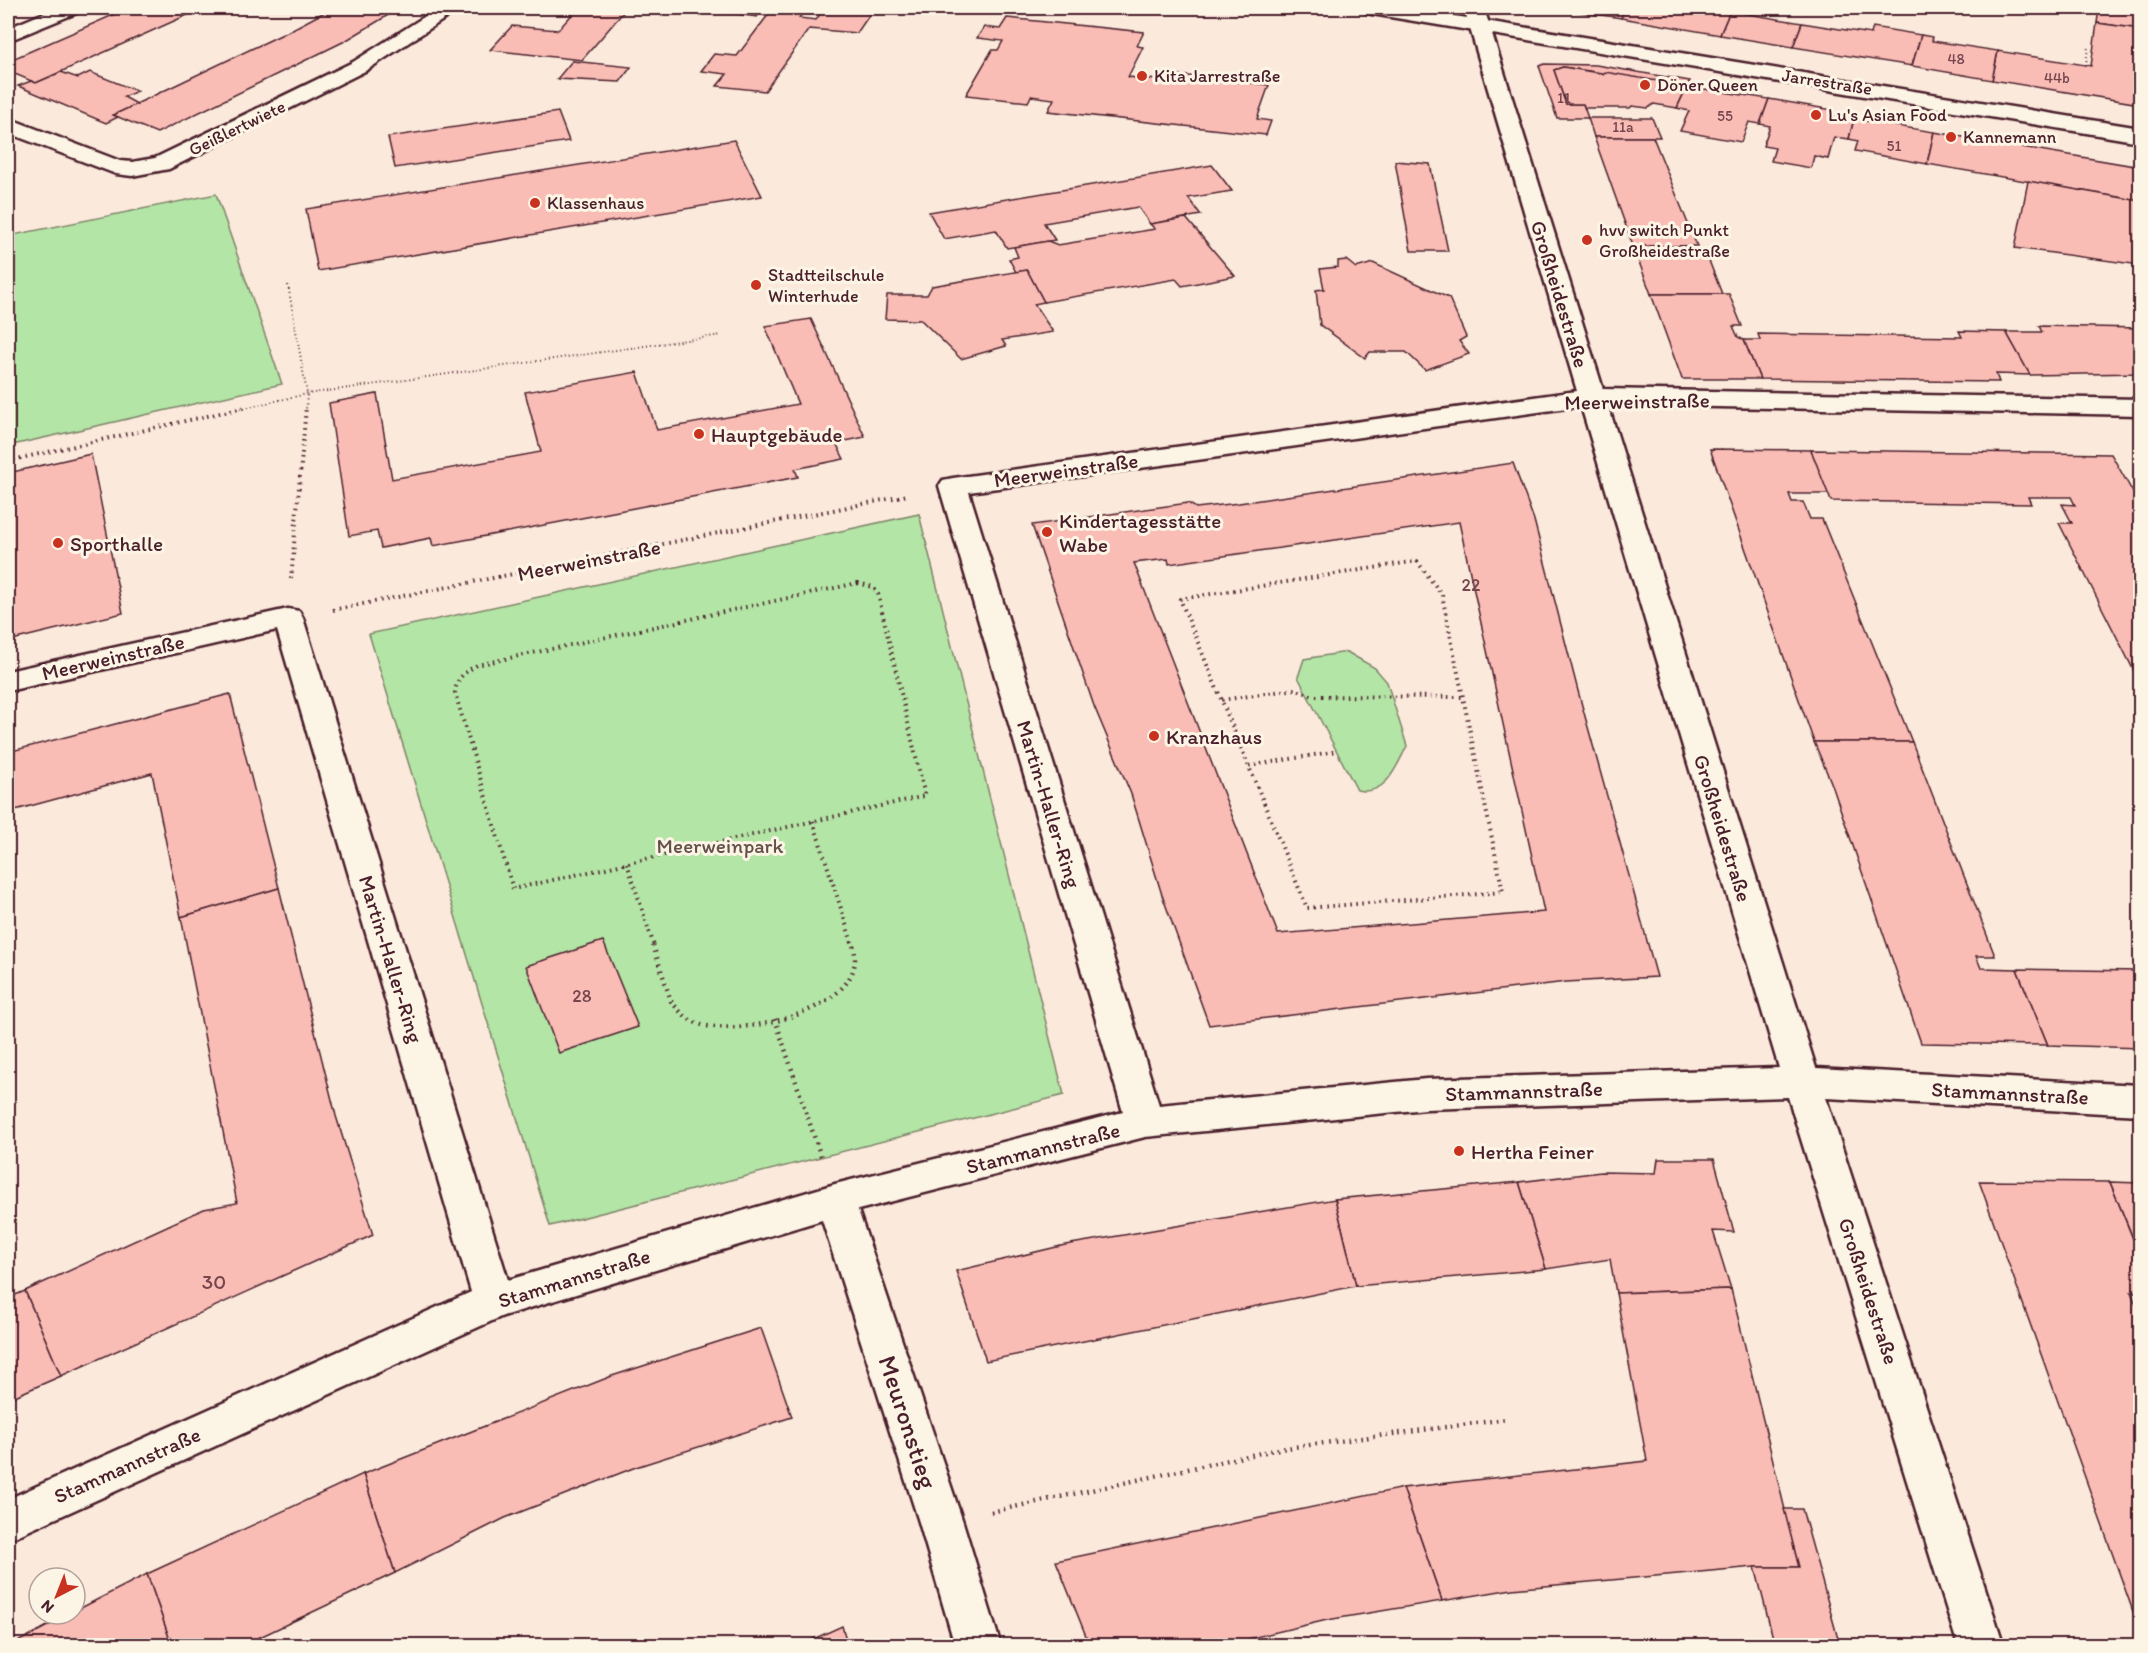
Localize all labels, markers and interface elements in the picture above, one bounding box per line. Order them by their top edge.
house number: 48 [1947,50,1965,68]
street label: Jarrestraße [1780,64,1874,100]
place label: Kita Jarrestraße [1154,65,1280,87]
marker: Kita Jarrestraße [1135,69,1149,83]
house number: 44b [2044,69,2070,87]
place label: Döner Queen [1657,74,1758,96]
marker: Döner Queen [1638,78,1652,92]
house number: 11 [1557,89,1571,107]
street label: Geißlertwiete [185,95,289,161]
place label: Lu's Asian Food [1828,104,1947,126]
house number: 55 [1717,107,1733,125]
marker: Lu's Asian Food [1809,108,1823,122]
house number: 11a [1612,118,1634,136]
place label: Kannemann [1963,126,2057,148]
marker: Kannemann [1944,130,1958,144]
house number: 51 [1887,137,1901,155]
place label: Klassenhaus [547,192,644,214]
marker: Klassenhaus [528,196,542,210]
street label: Großheidestraße [1526,217,1594,371]
place label: hvv switch Punkt Großheidestraße [1599,219,1730,262]
marker: hvv switch Punkt Großheidestraße [1580,233,1594,247]
place label: Stadtteilschule Winterhude [768,264,884,307]
marker: Stadtteilschule Winterhude [749,278,763,292]
street label: Meerweinstraße [1564,387,1710,415]
place label: Hauptgebäude [711,422,843,447]
marker: Hauptgebäude [692,427,706,441]
street label: Meerweinstraße [992,448,1140,492]
place label: Kindertagesstätte Wabe [1059,508,1221,557]
marker: Kindertagesstätte Wabe [1040,525,1054,539]
place label: Sporthalle [70,531,163,556]
street label: Meerweinstraße [515,534,663,586]
marker: Sporthalle [51,536,65,550]
house number: 22 [1462,574,1481,596]
street label: Meerweinstraße [39,628,187,686]
street label: Martin-Haller-Ring [1012,717,1086,891]
place label: Kranzhaus [1166,724,1262,749]
marker: Kranzhaus [1147,729,1161,743]
street label: Großheidestraße [1689,751,1757,905]
park label: Meerweinpark [657,833,784,858]
street label: Martin-Haller-Ring [354,872,428,1046]
house number: 28 [572,985,592,1007]
street label: Stammannstraße [1445,1076,1603,1106]
street label: Stammannstraße [1931,1076,2089,1110]
street label: Stammannstraße [963,1117,1123,1179]
place label: Hertha Feiner [1471,1139,1594,1164]
marker: Hertha Feiner [1452,1144,1466,1158]
street label: Großheidestraße [1834,1214,1904,1368]
street label: Stammannstraße [495,1243,653,1313]
house number: 30 [202,1269,226,1294]
street label: Meuronstieg [871,1351,945,1493]
street label: Stammannstraße [50,1422,204,1508]
north arrow [27,1566,87,1626]
text: N [37,1596,58,1617]

